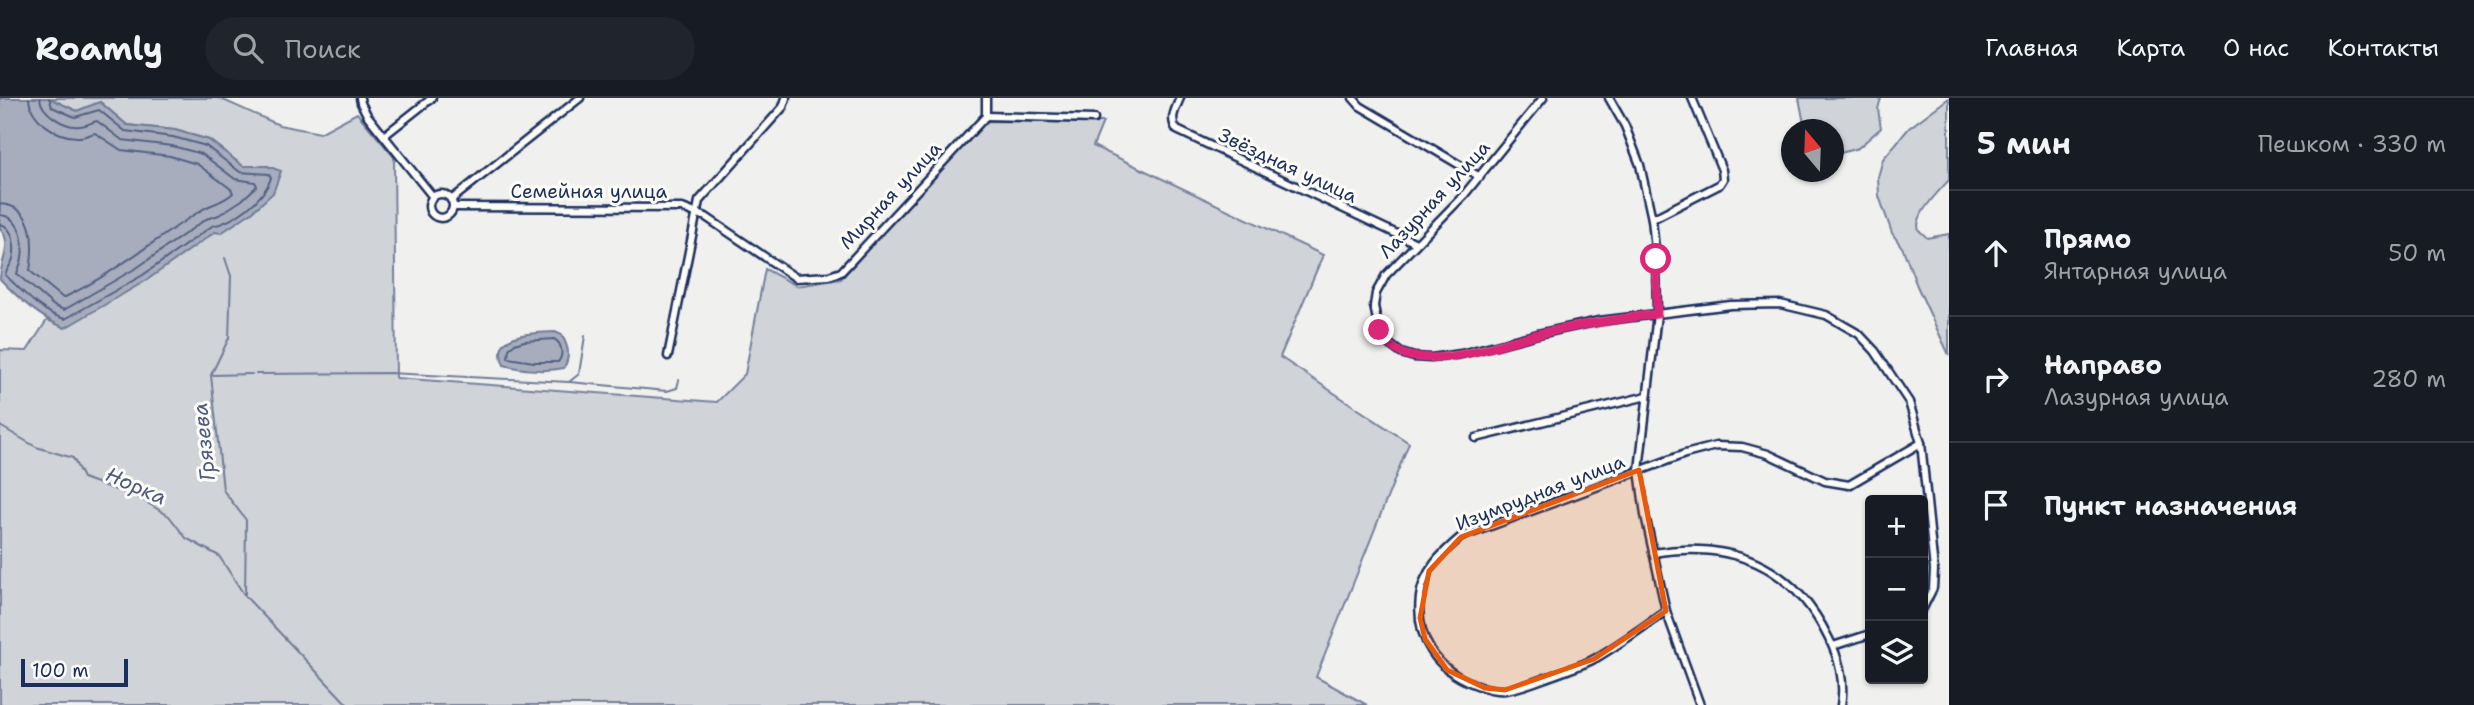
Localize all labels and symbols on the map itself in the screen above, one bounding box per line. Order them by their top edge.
north arrow [1781,119,1844,182]
street label: Звёздная улица [1214,122,1361,209]
street label: Лазурная улица [1373,135,1496,264]
street label: Мирная улица [834,136,947,255]
street label: Семейная улица [511,179,668,204]
route start [1640,243,1671,274]
route end [1363,314,1394,345]
water label: Грязева [186,402,222,482]
street label: Изумрудная улица [1452,449,1628,536]
water label: Норка [101,460,171,512]
scale bar [21,656,128,688]

